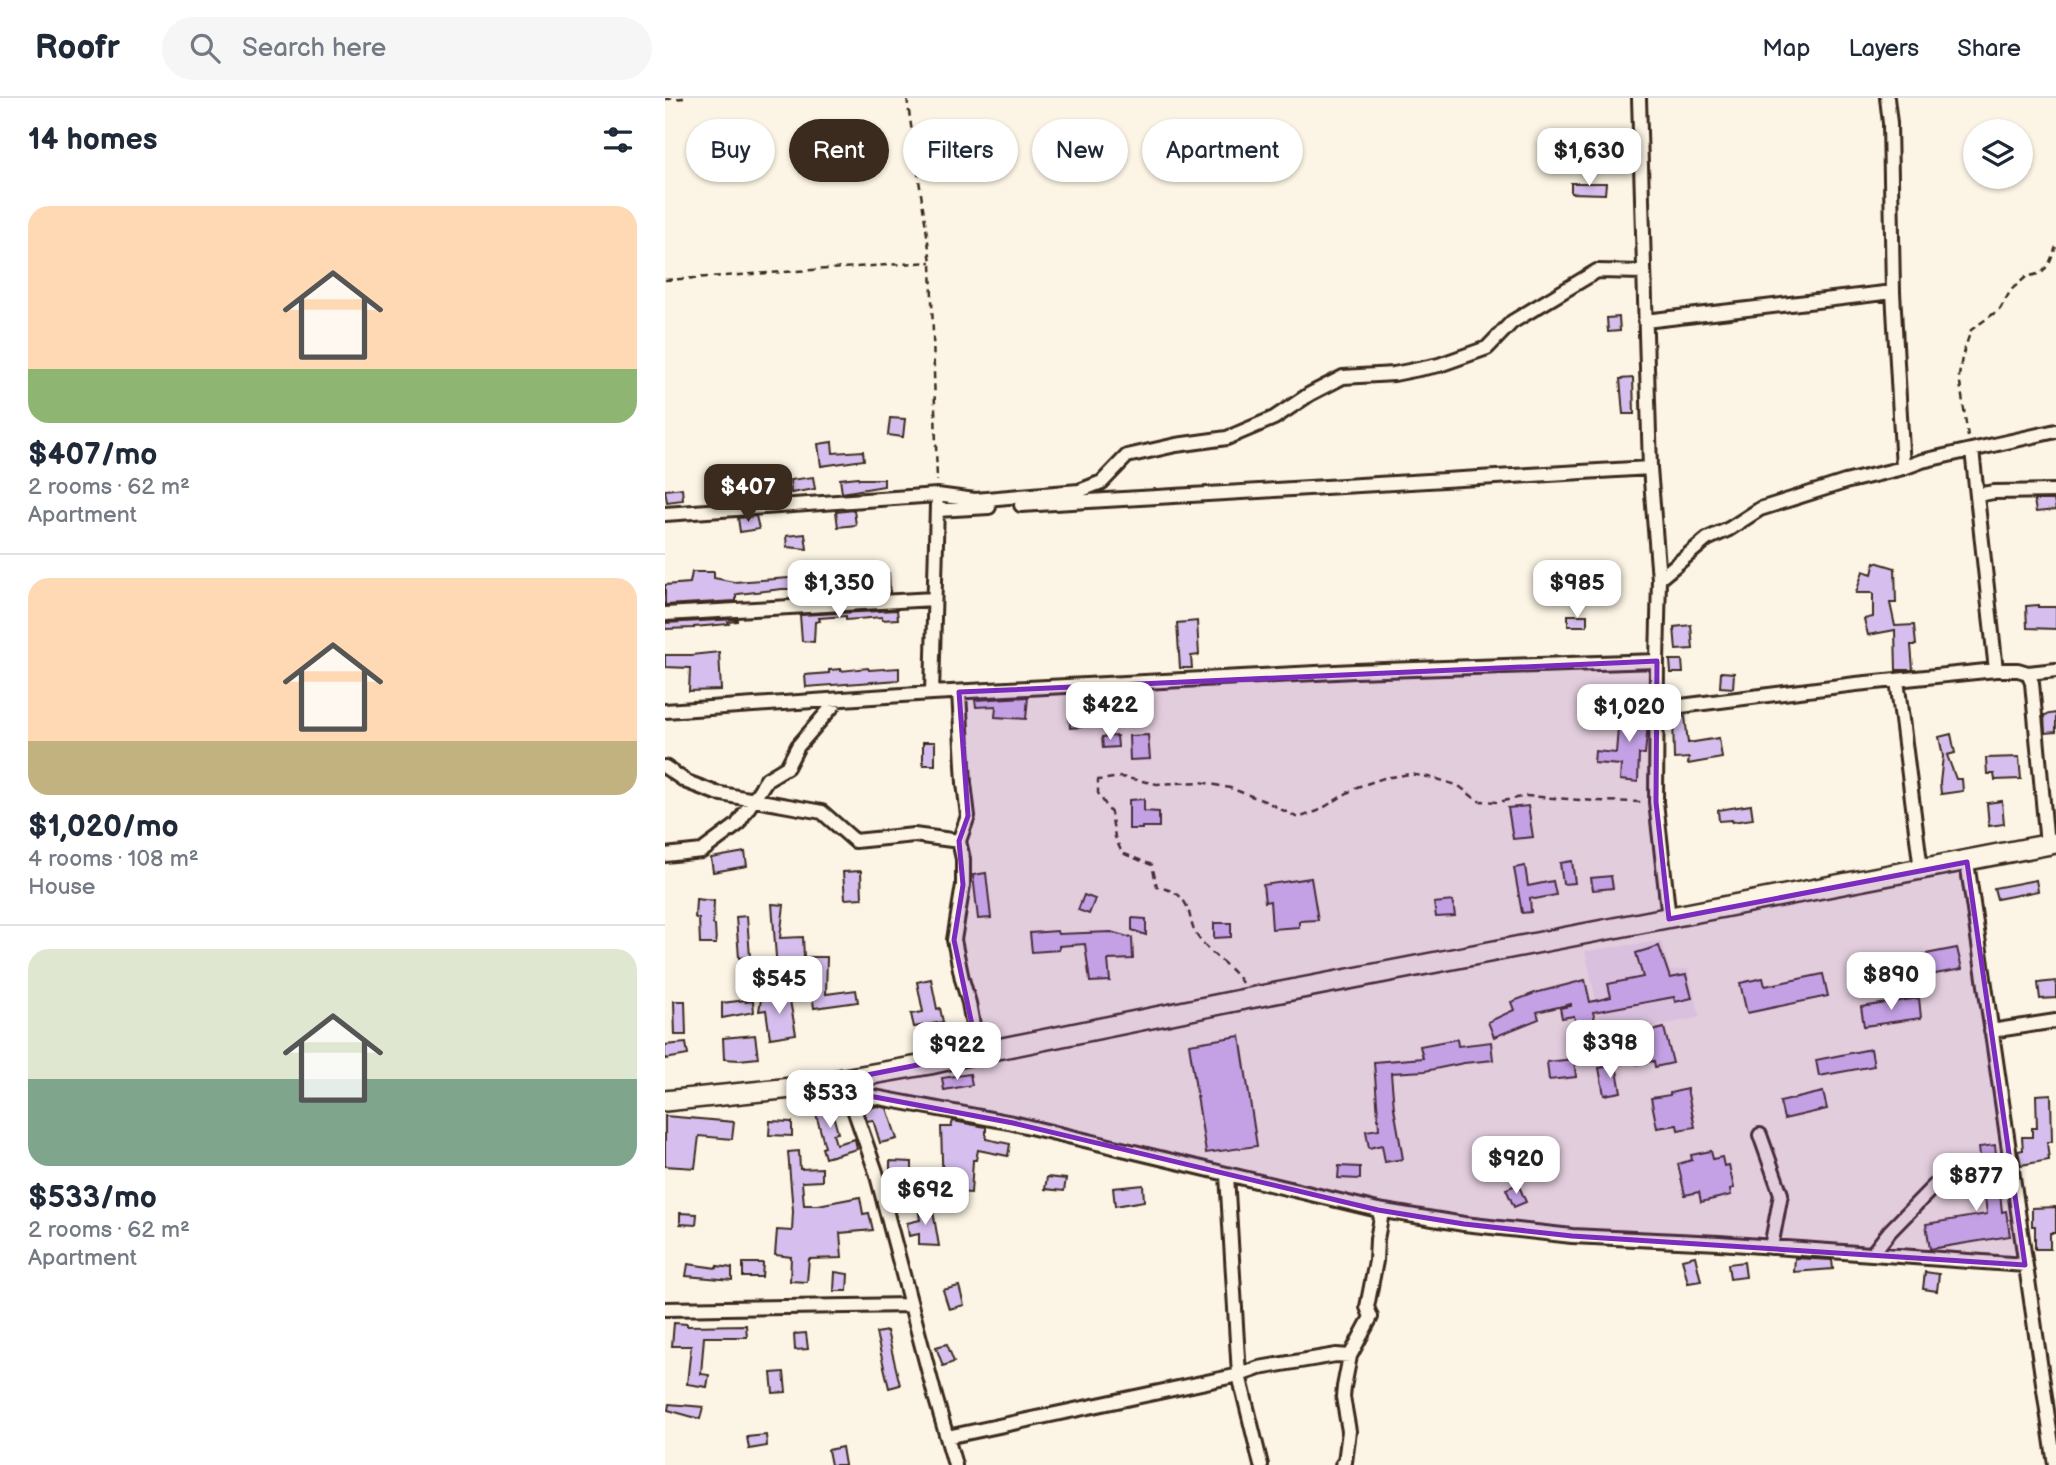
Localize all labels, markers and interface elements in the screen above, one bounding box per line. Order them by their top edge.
search box [162,17,652,80]
text: Roofr [35,28,120,68]
icon: search [186,29,224,67]
text: Search here [242,33,386,64]
text: Map [1762,34,1810,63]
text: Layers [1848,34,1919,63]
text: Share [1957,34,2021,63]
chip: Buy [686,119,775,182]
chip: Rent [789,119,889,182]
chip: Filters [903,119,1018,182]
chip: New [1032,119,1128,182]
chip: Apartment [1142,119,1303,182]
map controls [1963,119,2033,189]
button: layers [1963,119,2033,189]
icon: filters [599,121,637,159]
text: 14 homes [28,122,157,158]
pin: $1,630 [1532,129,1646,188]
text: $1,630 [1553,137,1625,165]
icon: home [270,252,396,378]
text: $407/mo [28,437,157,473]
pin: $407 [707,464,789,524]
text: 2 rooms · 62 m² [28,473,190,501]
text: $407 [720,473,776,501]
text: Apartment [28,501,137,529]
pin: $1,350 [782,560,896,620]
pin: $985 [1536,560,1618,620]
text: $1,350 [804,569,874,597]
text: $985 [1549,569,1605,597]
icon: home [270,624,396,750]
pin: $422 [1069,682,1151,742]
pin: $1,020 [1572,684,1686,744]
text: $422 [1082,691,1138,719]
text: $1,020 [1593,693,1665,721]
text: $1,020/mo [28,809,179,845]
text: 4 rooms · 108 m² [28,845,199,873]
text: House [28,873,95,901]
pin: $890 [1850,953,1932,1012]
pin: $545 [738,956,820,1016]
text: $890 [1863,961,1919,989]
text: $545 [751,965,807,993]
icon: home [270,995,396,1121]
pin: $398 [1569,1020,1651,1080]
pin: $922 [916,1023,998,1082]
text: $398 [1582,1029,1638,1057]
text: $922 [929,1031,985,1059]
pin: $533 [789,1070,871,1130]
text: $533 [802,1079,858,1107]
pin: $920 [1475,1136,1557,1196]
text: $920 [1488,1145,1544,1173]
pin: $877 [1935,1154,2017,1213]
text: $877 [1949,1162,2003,1190]
pin: $692 [884,1168,966,1227]
text: $692 [897,1176,953,1204]
text: $533/mo [28,1180,157,1216]
text: 2 rooms · 62 m² [28,1216,190,1244]
text: Apartment [28,1244,137,1272]

